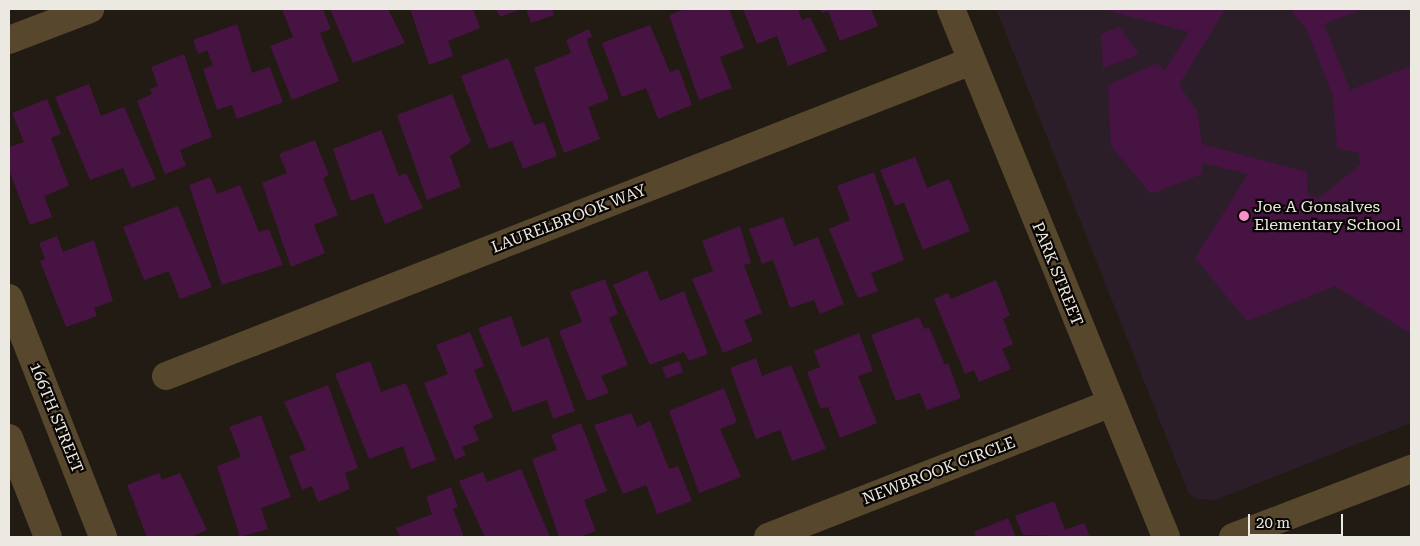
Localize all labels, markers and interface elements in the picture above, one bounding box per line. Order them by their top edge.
street label: LAURELBROOK WAY [489,181,649,257]
place label: Joe A Gonsalves Elementary School [1254,197,1401,235]
marker: Joe A Gonsalves Elementary School [1238,210,1250,222]
street label: PARK STREET [1027,219,1087,329]
street label: 166TH STREET [25,360,87,476]
street label: NEWBROOK CIRCLE [860,433,1018,509]
scale bar [1250,504,1345,536]
text: 20 m [1256,514,1290,532]

